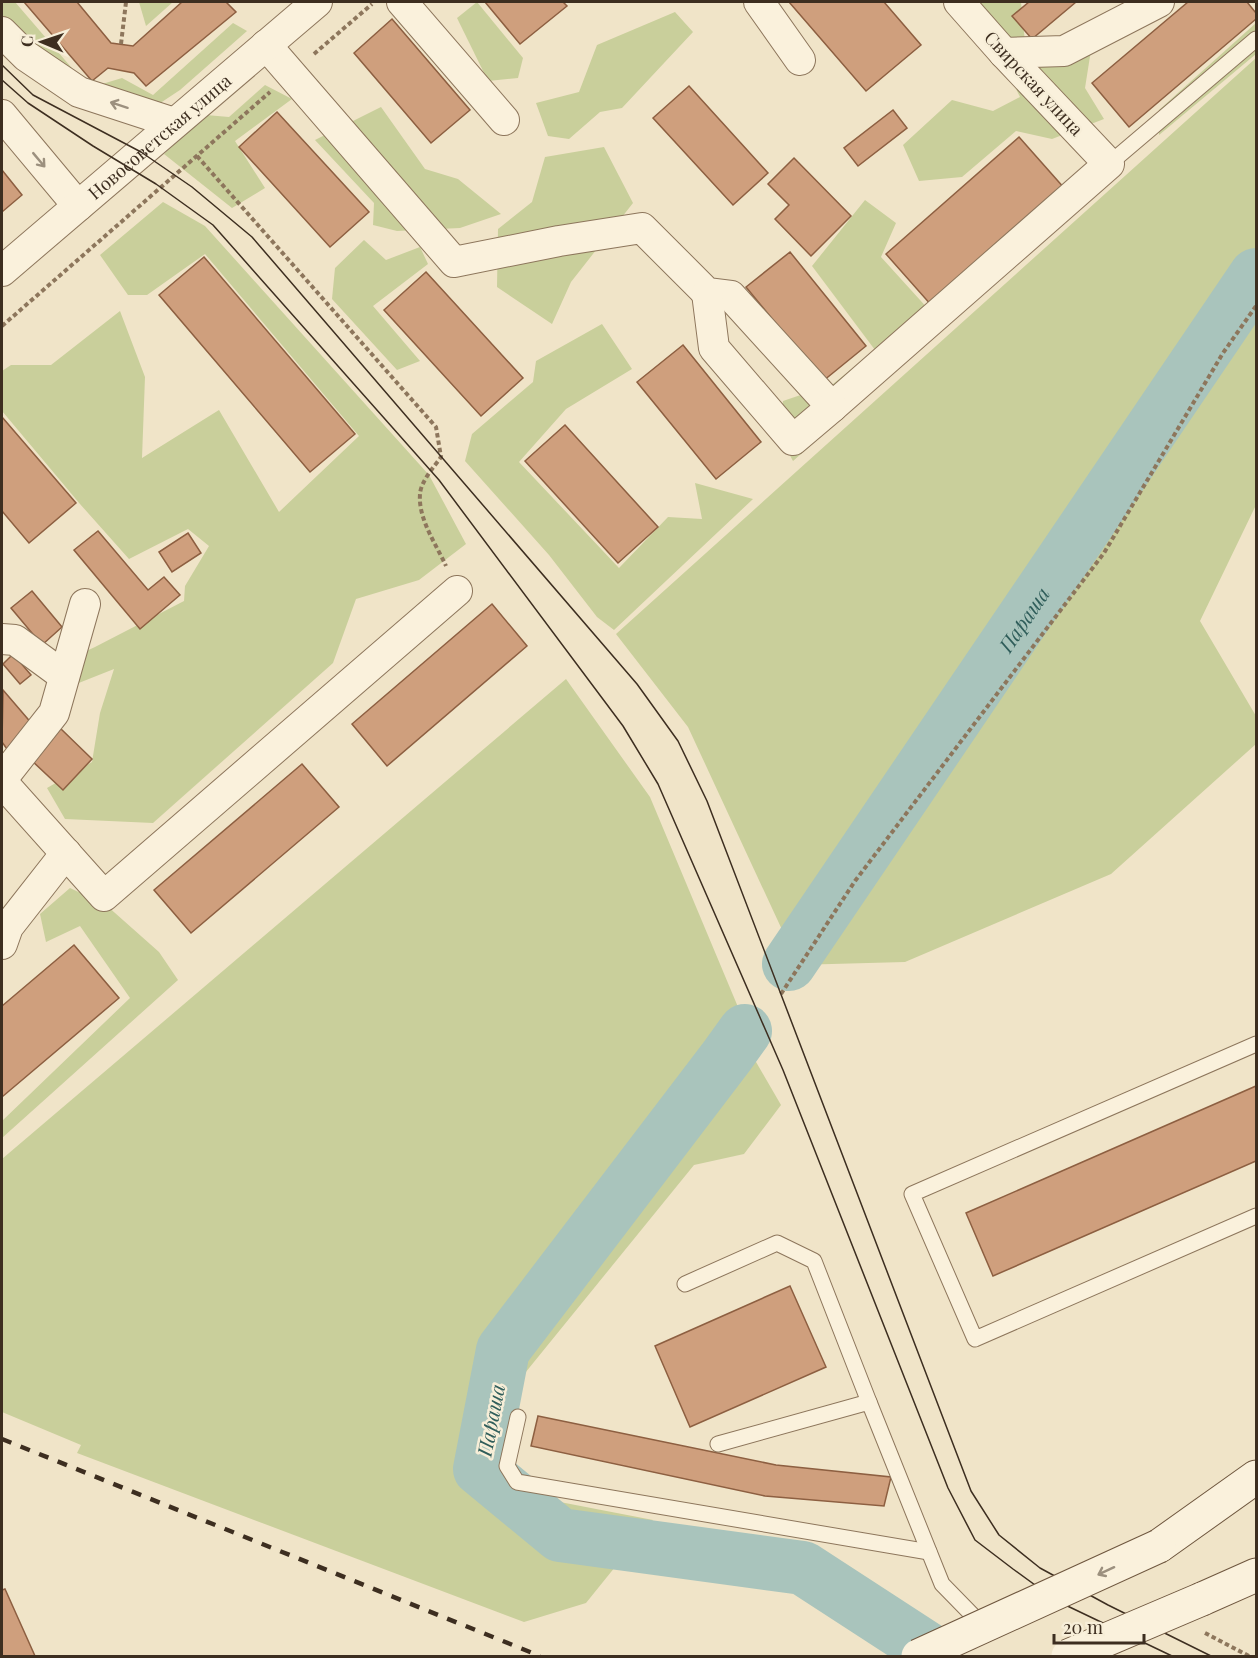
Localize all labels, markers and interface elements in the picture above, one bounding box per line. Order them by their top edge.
north arrow [12,12,72,72]
street label: Свирская улица [979,26,1089,140]
text: С [16,35,37,47]
street label: Новосоветская улица [83,69,236,205]
one-way arrow [110,99,129,110]
one-way arrow [33,152,46,168]
water label: Параша [991,581,1055,658]
water label: Параша [470,1381,510,1459]
one-way arrow [1097,1566,1115,1577]
scale bar [1054,1607,1144,1645]
text: 20 m [1063,1615,1103,1639]

